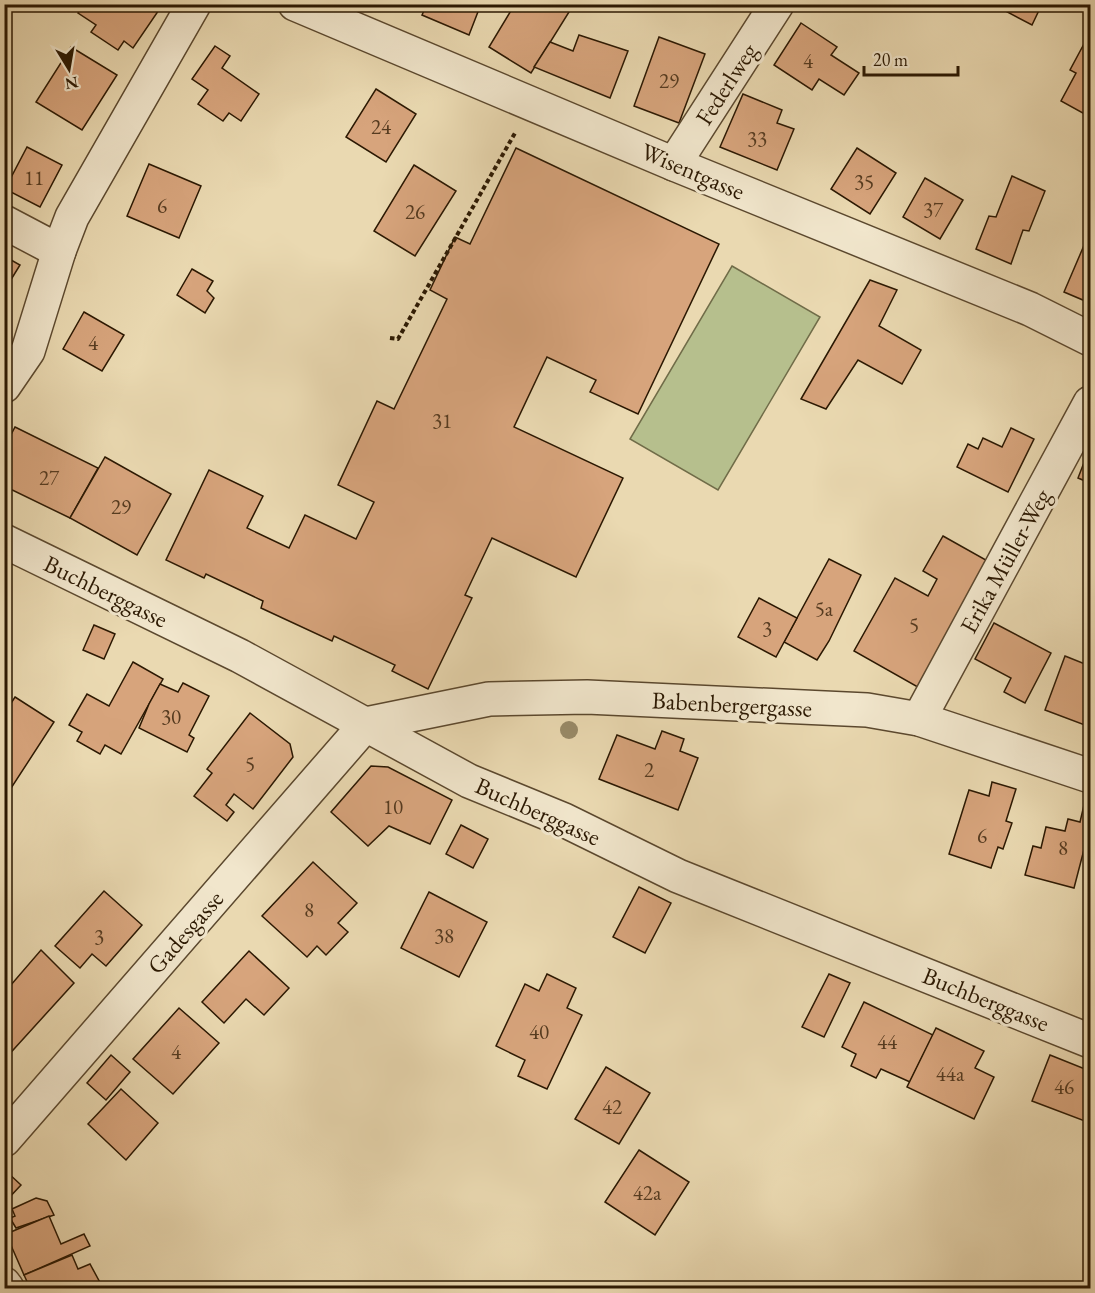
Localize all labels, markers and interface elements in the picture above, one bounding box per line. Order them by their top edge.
street label: Federlweg [688,37,764,131]
north arrow [39,39,99,99]
scale bar [864,39,958,77]
house number: 4 [803,47,814,74]
text: 20 m [873,48,908,71]
house number: 29 [659,67,679,94]
text: N [63,72,80,95]
house number: 24 [371,113,392,140]
house number: 33 [747,125,767,152]
street label: Wisentgasse [637,135,749,207]
house number: 11 [24,164,44,191]
house number: 35 [854,168,874,195]
house number: 6 [157,192,167,219]
house number: 37 [923,196,944,223]
house number: 26 [405,198,425,225]
house number: 4 [88,329,99,356]
house number: 31 [432,407,452,434]
house number: 27 [39,464,60,491]
street label: Erika Müller-Weg [953,483,1058,639]
house number: 29 [111,493,131,520]
street label: Buchberggasse [39,548,173,634]
house number: 5a [815,595,834,622]
house number: 5 [909,611,919,638]
house number: 3 [762,615,772,642]
street label: Babenbergergasse [651,684,813,724]
house number: 30 [161,703,181,730]
house number: 5 [245,750,255,777]
house number: 2 [644,756,654,783]
street label: Buchberggasse [471,770,605,852]
house number: 10 [383,793,403,820]
house number: 6 [977,822,987,849]
house number: 8 [1058,834,1068,861]
street label: Gadesgasse [140,884,230,980]
house number: 8 [304,896,314,923]
house number: 38 [434,922,454,949]
house number: 3 [94,923,104,950]
street label: Buchberggasse [918,960,1054,1038]
house number: 40 [529,1018,549,1045]
house number: 44 [877,1028,898,1055]
house number: 4 [171,1038,182,1065]
house number: 44a [936,1060,965,1087]
house number: 46 [1054,1073,1074,1100]
house number: 42 [602,1093,622,1120]
house number: 42a [633,1179,662,1206]

